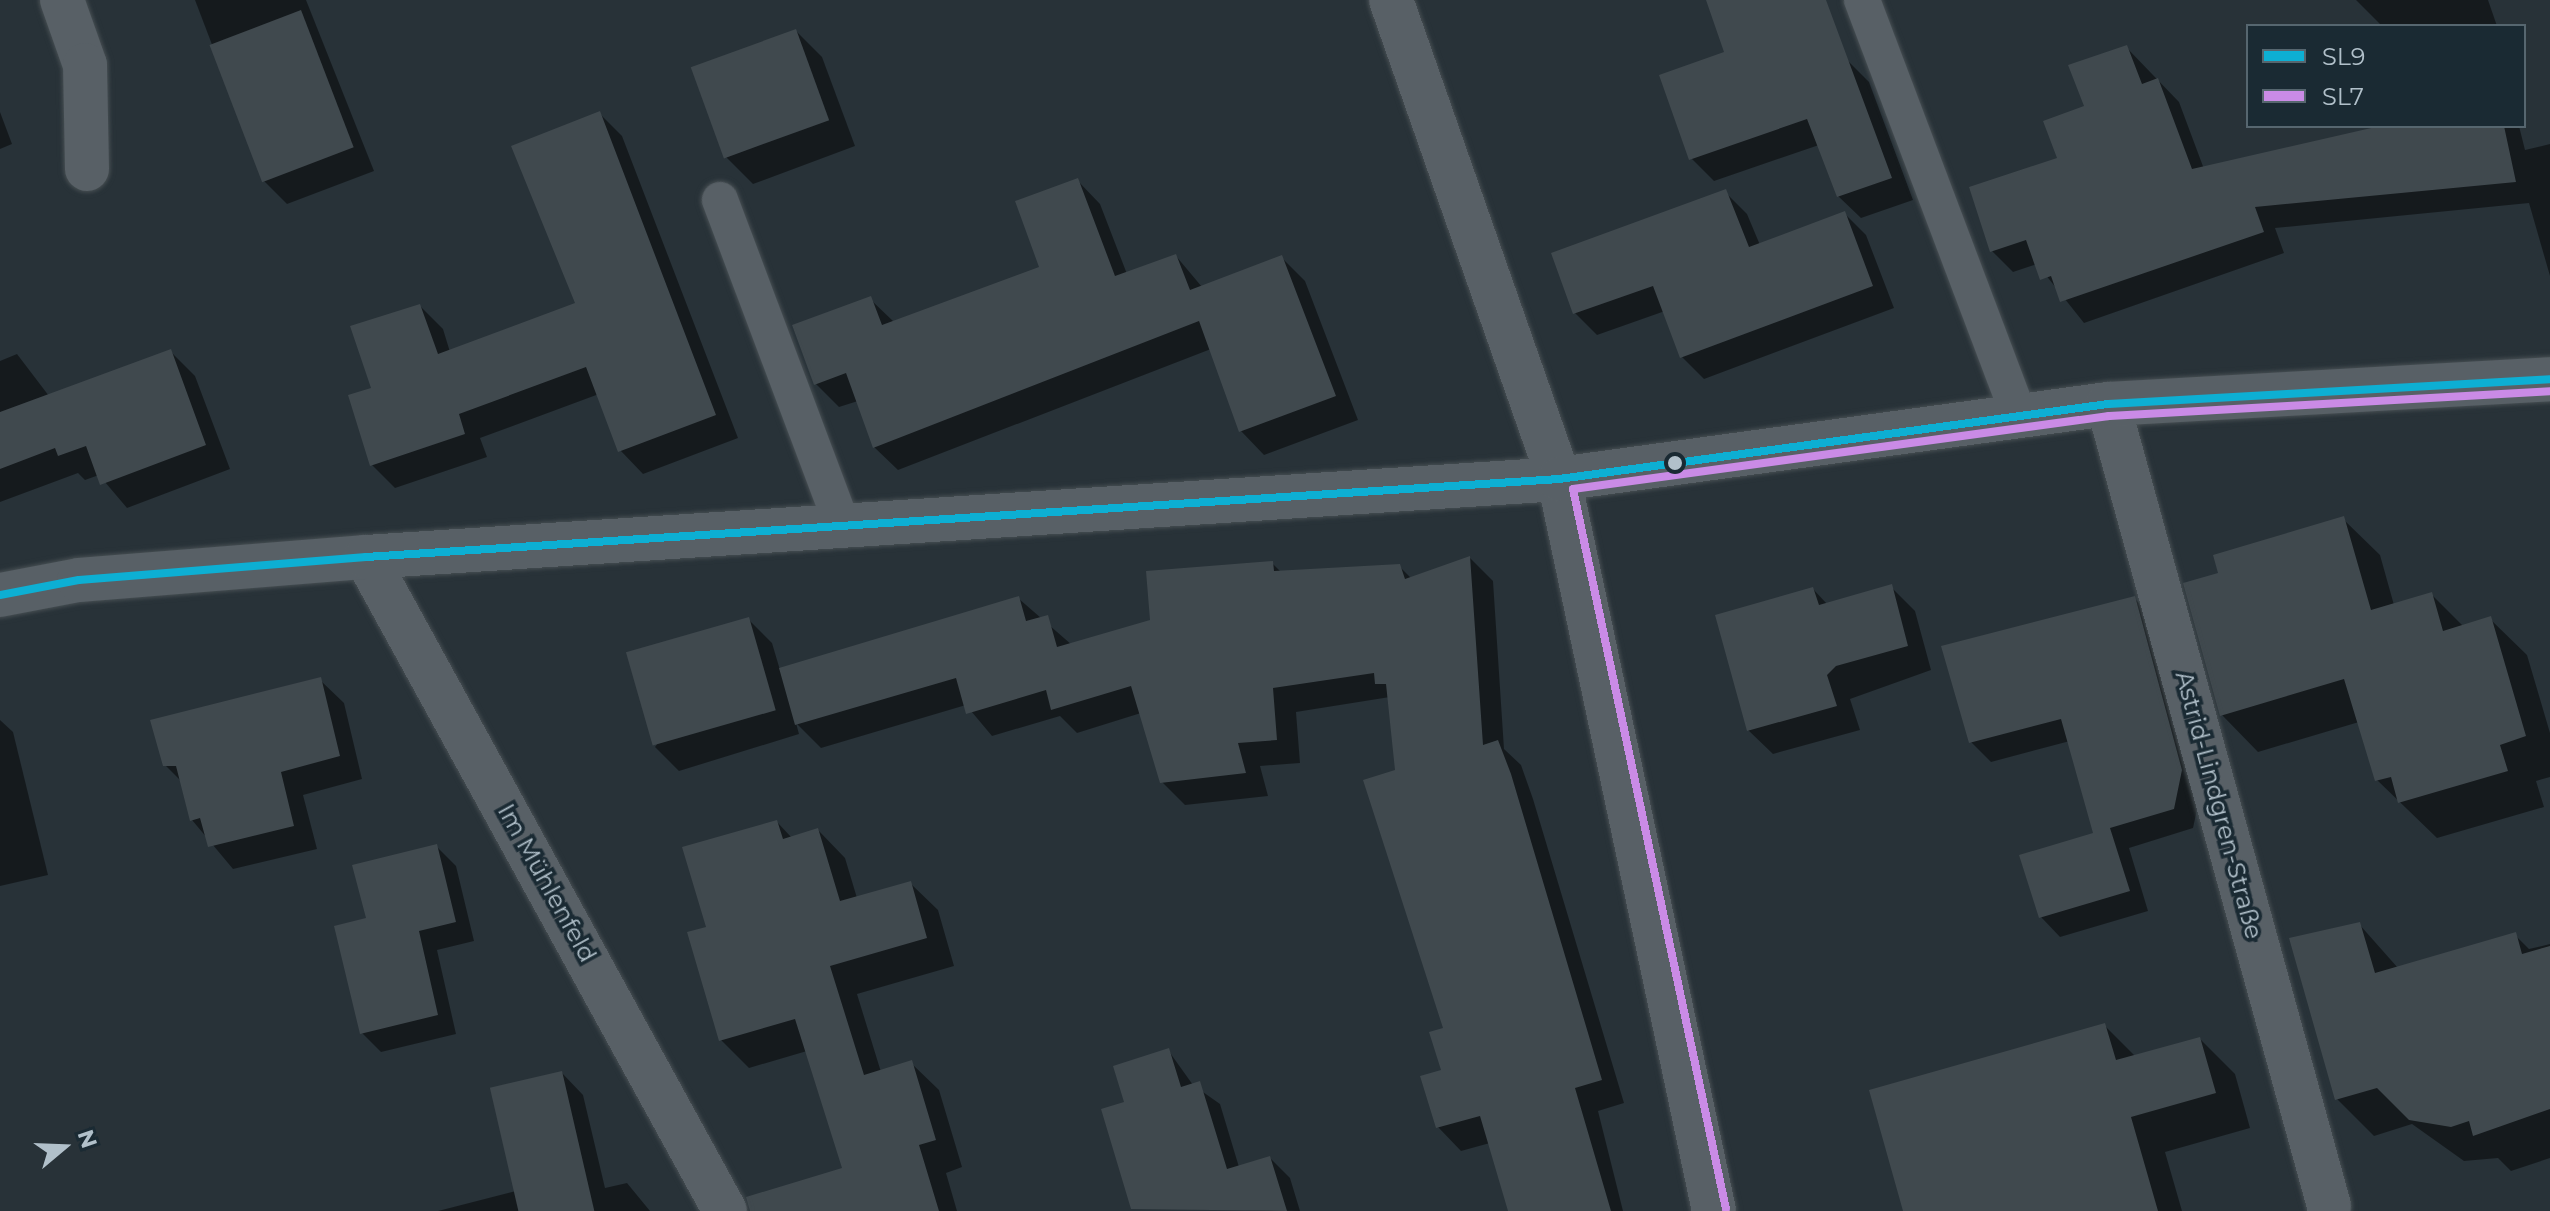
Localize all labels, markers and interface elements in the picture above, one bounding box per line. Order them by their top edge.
legend [2246,24,2526,128]
text: SL9 [2322,42,2365,71]
text: SL7 [2322,82,2364,111]
unlabelled marker [1667,455,1683,471]
street label: Astrid-Lindgren-Straße [2169,668,2269,942]
street label: Im Mühlenfeld [492,799,602,967]
north arrow [24,1107,104,1187]
text: N [72,1126,103,1152]

